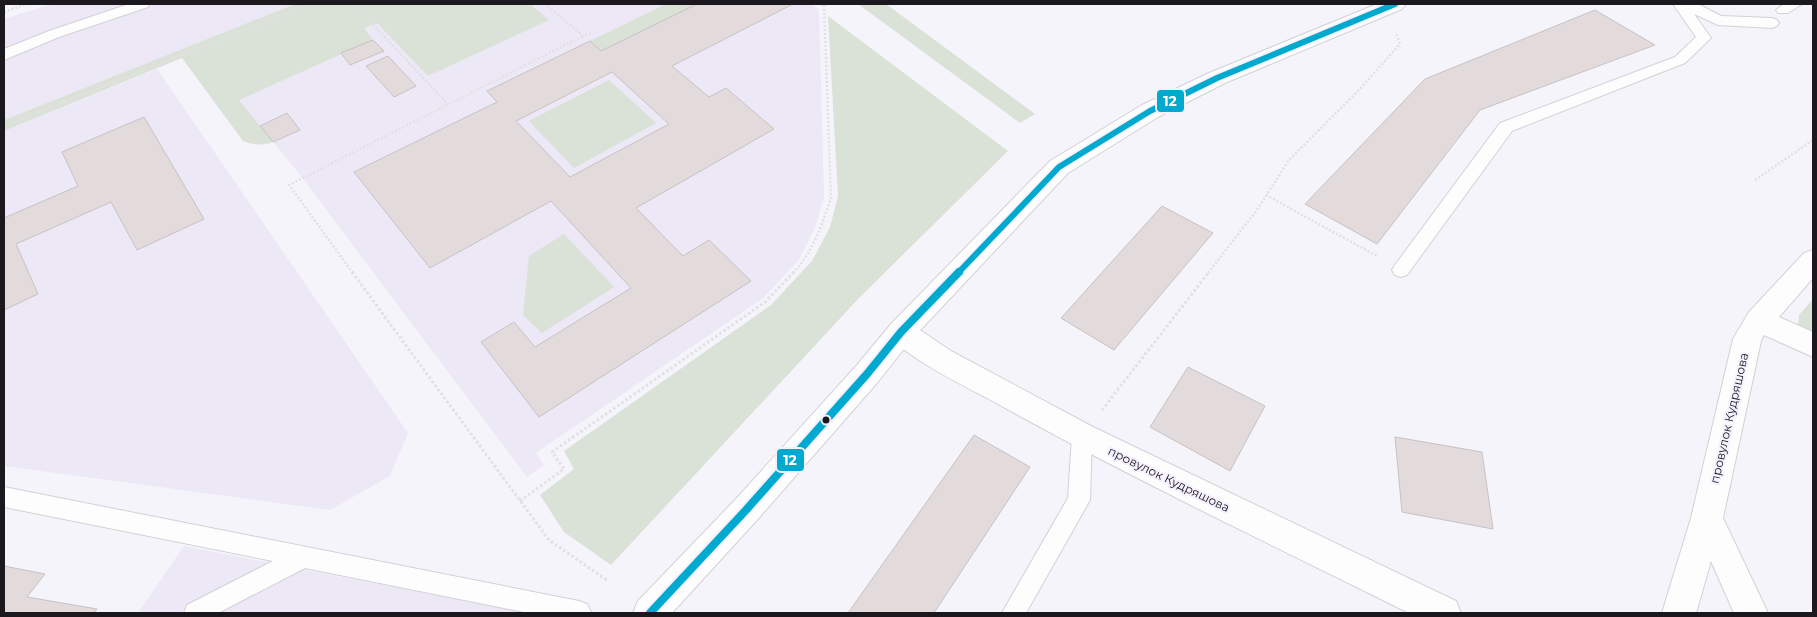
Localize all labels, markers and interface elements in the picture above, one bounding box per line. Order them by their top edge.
line badge: 12 [1156,89,1185,113]
text: 12 [1163,92,1177,110]
street label: провулок Кудряшова [1707,351,1751,485]
unlabelled marker [821,415,831,425]
street label: провулок Кудряшова [1106,443,1232,515]
line badge: 12 [776,448,805,472]
text: 12 [783,451,797,469]

